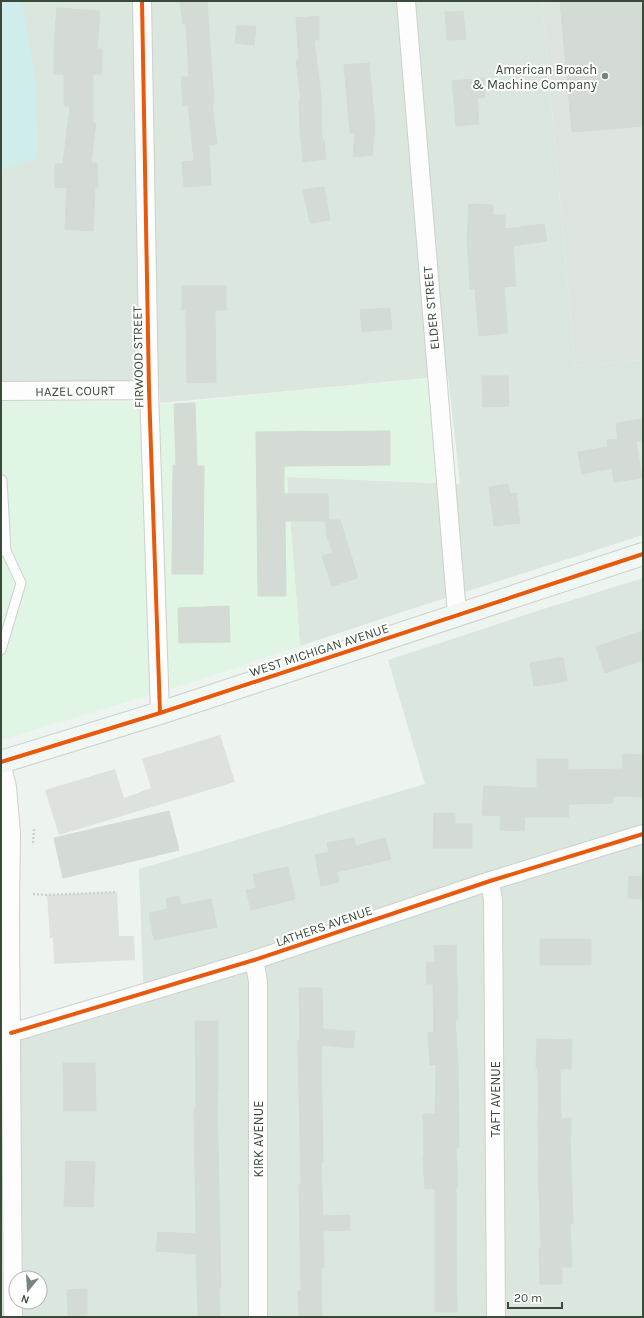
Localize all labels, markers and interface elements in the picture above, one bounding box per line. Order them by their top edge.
place label: American Broach & Machine Company [472,62,597,92]
marker: American Broach & Machine Company [600,71,610,81]
street label: ELDER STREET [420,265,442,350]
street label: FIRWOOD STREET [130,305,146,408]
street label: HAZEL COURT [35,383,115,399]
street label: WEST MICHIGAN AVENUE [247,620,391,680]
street label: LATHERS AVENUE [274,902,374,950]
street label: TAFT AVENUE [488,1061,503,1137]
street label: KIRK AVENUE [251,1101,266,1177]
north arrow [8,1270,48,1310]
scale bar [508,1284,562,1310]
text: 20 m [514,1291,542,1305]
text: N [19,1292,31,1306]

